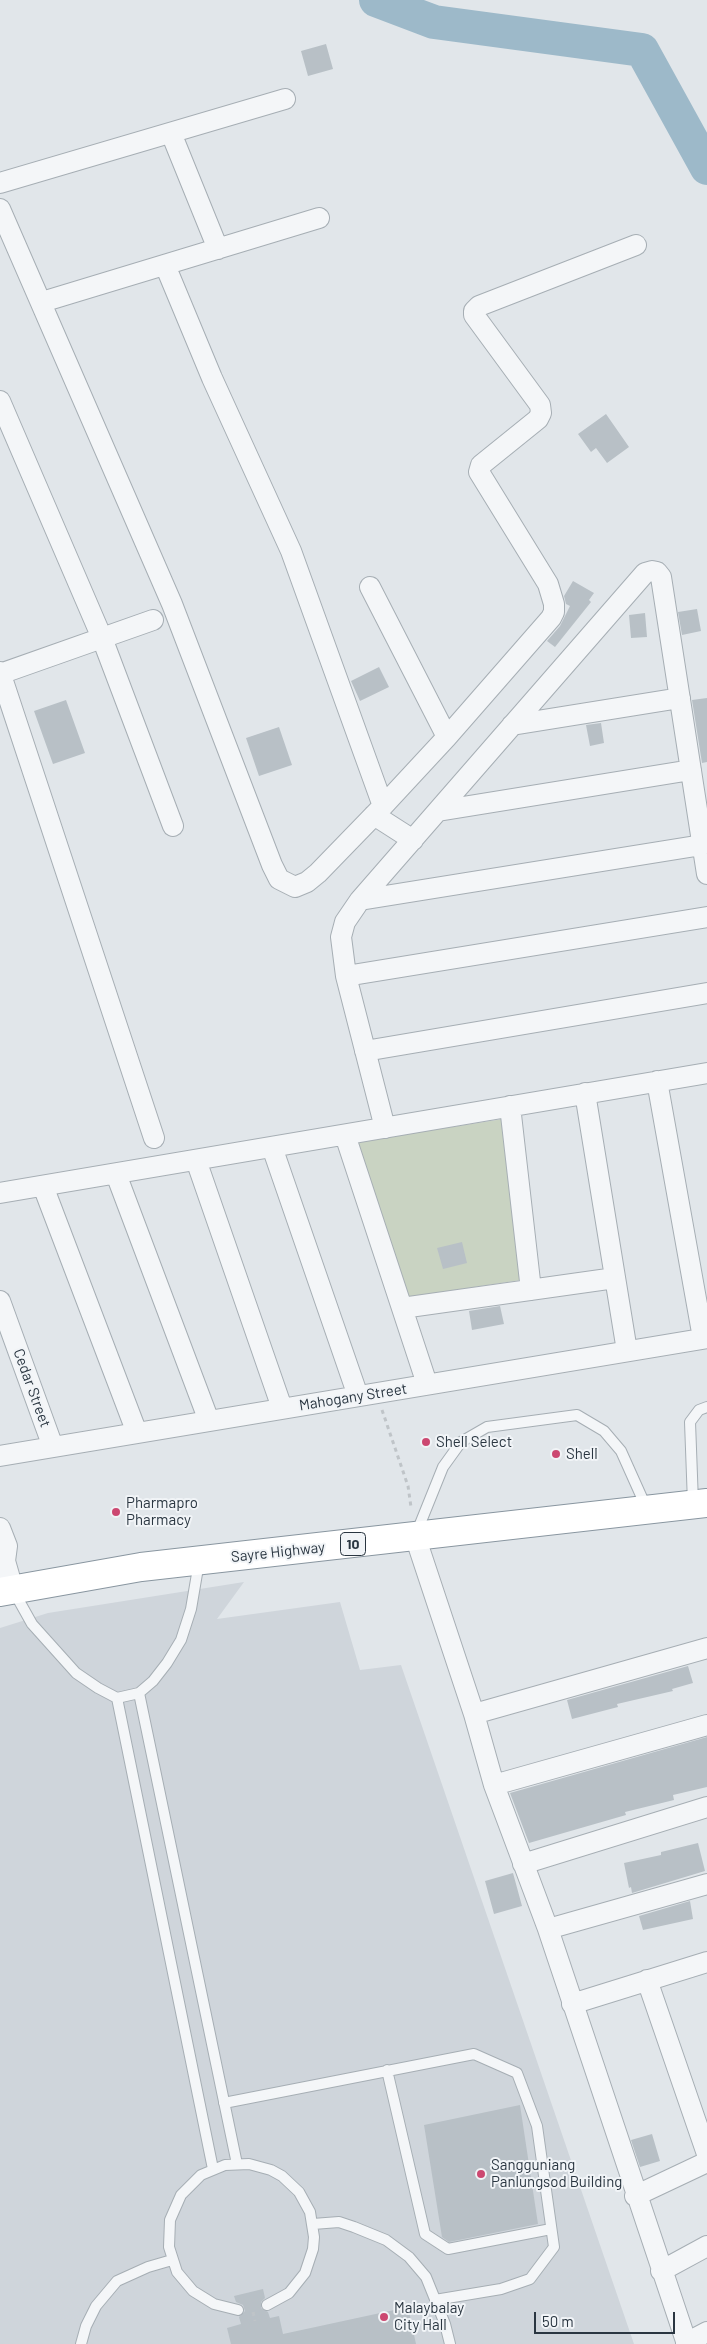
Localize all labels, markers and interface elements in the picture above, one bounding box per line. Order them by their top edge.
street label: Cedar Street [9,1346,55,1430]
street label: Mahogany Street [298,1380,408,1414]
place label: Shell Select [436,1433,512,1451]
marker: Shell Select [420,1436,432,1448]
place label: Shell [566,1445,598,1463]
marker: Shell [550,1448,562,1460]
place label: Pharmapro Pharmacy [126,1494,198,1529]
marker: Pharmapro Pharmacy [110,1506,122,1518]
road number: 10 [340,1532,366,1556]
street label: Sayre Highway [230,1538,326,1566]
place label: Sangguniang Panlungsod Building [491,2156,622,2191]
marker: Sangguniang Panlungsod Building [475,2168,487,2180]
place label: Malaybalay City Hall [394,2299,464,2334]
scale bar [537,2302,678,2334]
marker: Malaybalay City Hall [378,2311,390,2323]
text: 50 m [542,2312,574,2330]

